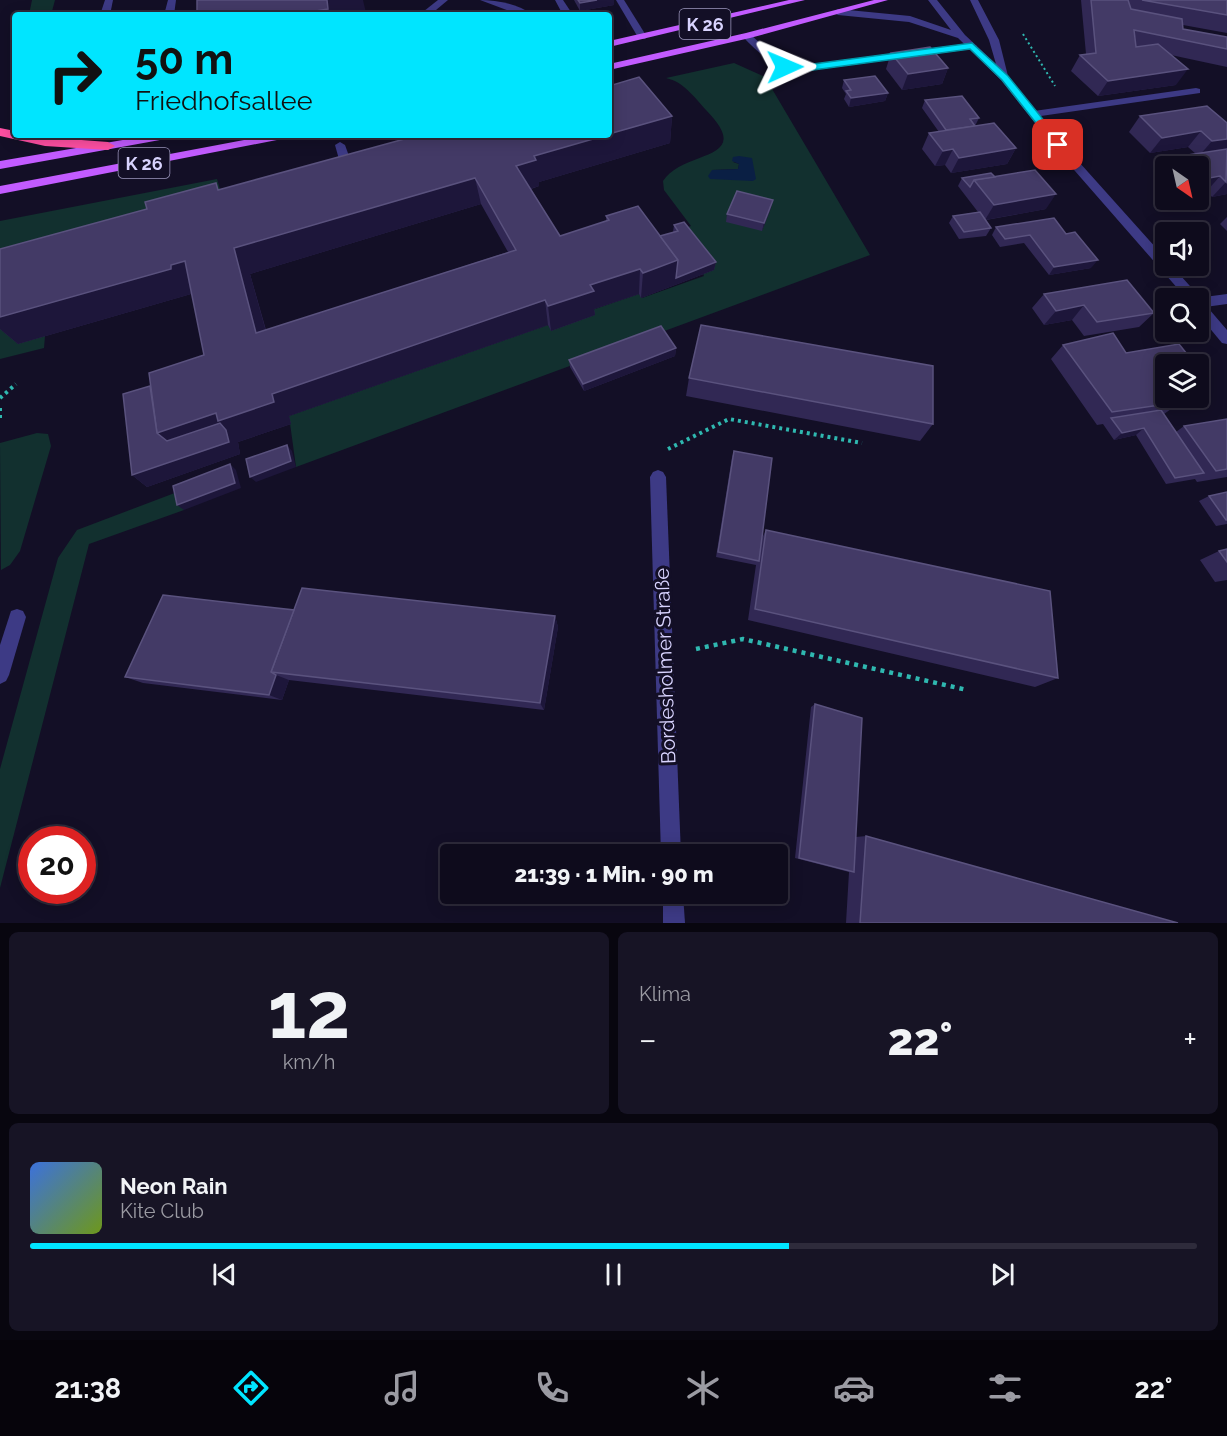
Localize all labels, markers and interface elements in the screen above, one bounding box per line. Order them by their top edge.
road number: K 26 [680,9,730,39]
text: 50 m [135,35,233,84]
position arrow [753,35,817,99]
icon: right [36,36,114,114]
text: Friedhofsallee [135,85,313,116]
pin [1032,119,1083,170]
icon: arrive [1041,128,1074,161]
road number: K 26 [118,148,170,178]
north arrow [1155,156,1209,210]
map controls [1155,156,1209,408]
button: sound [1155,222,1209,276]
button: search [1155,288,1209,342]
button: layers [1155,354,1209,408]
street label: Bordesholmer Straße [650,567,680,764]
speed limit sign: 20 [18,826,96,904]
text: 21:39 · 1 Min. · 90 m [515,861,713,887]
text: 12 [268,965,350,1056]
text: Klima [639,982,691,1006]
text: 22° [887,1013,953,1066]
text: − [639,1020,657,1059]
text: + [1183,1020,1197,1059]
text: km/h [283,1050,335,1074]
text: Neon Rain [120,1173,228,1199]
text: Kite Club [120,1199,204,1223]
icon: previous [208,1258,241,1291]
icon: pause [597,1258,630,1291]
icon: next [986,1258,1019,1291]
icon: directions [230,1367,272,1409]
icon: music [381,1367,423,1409]
icon: phone [531,1367,573,1409]
icon: climate [682,1367,724,1409]
icon: car [833,1367,875,1409]
icon: filters [984,1367,1026,1409]
text: 21:38 [54,1373,121,1404]
text: 22° [1135,1373,1173,1404]

